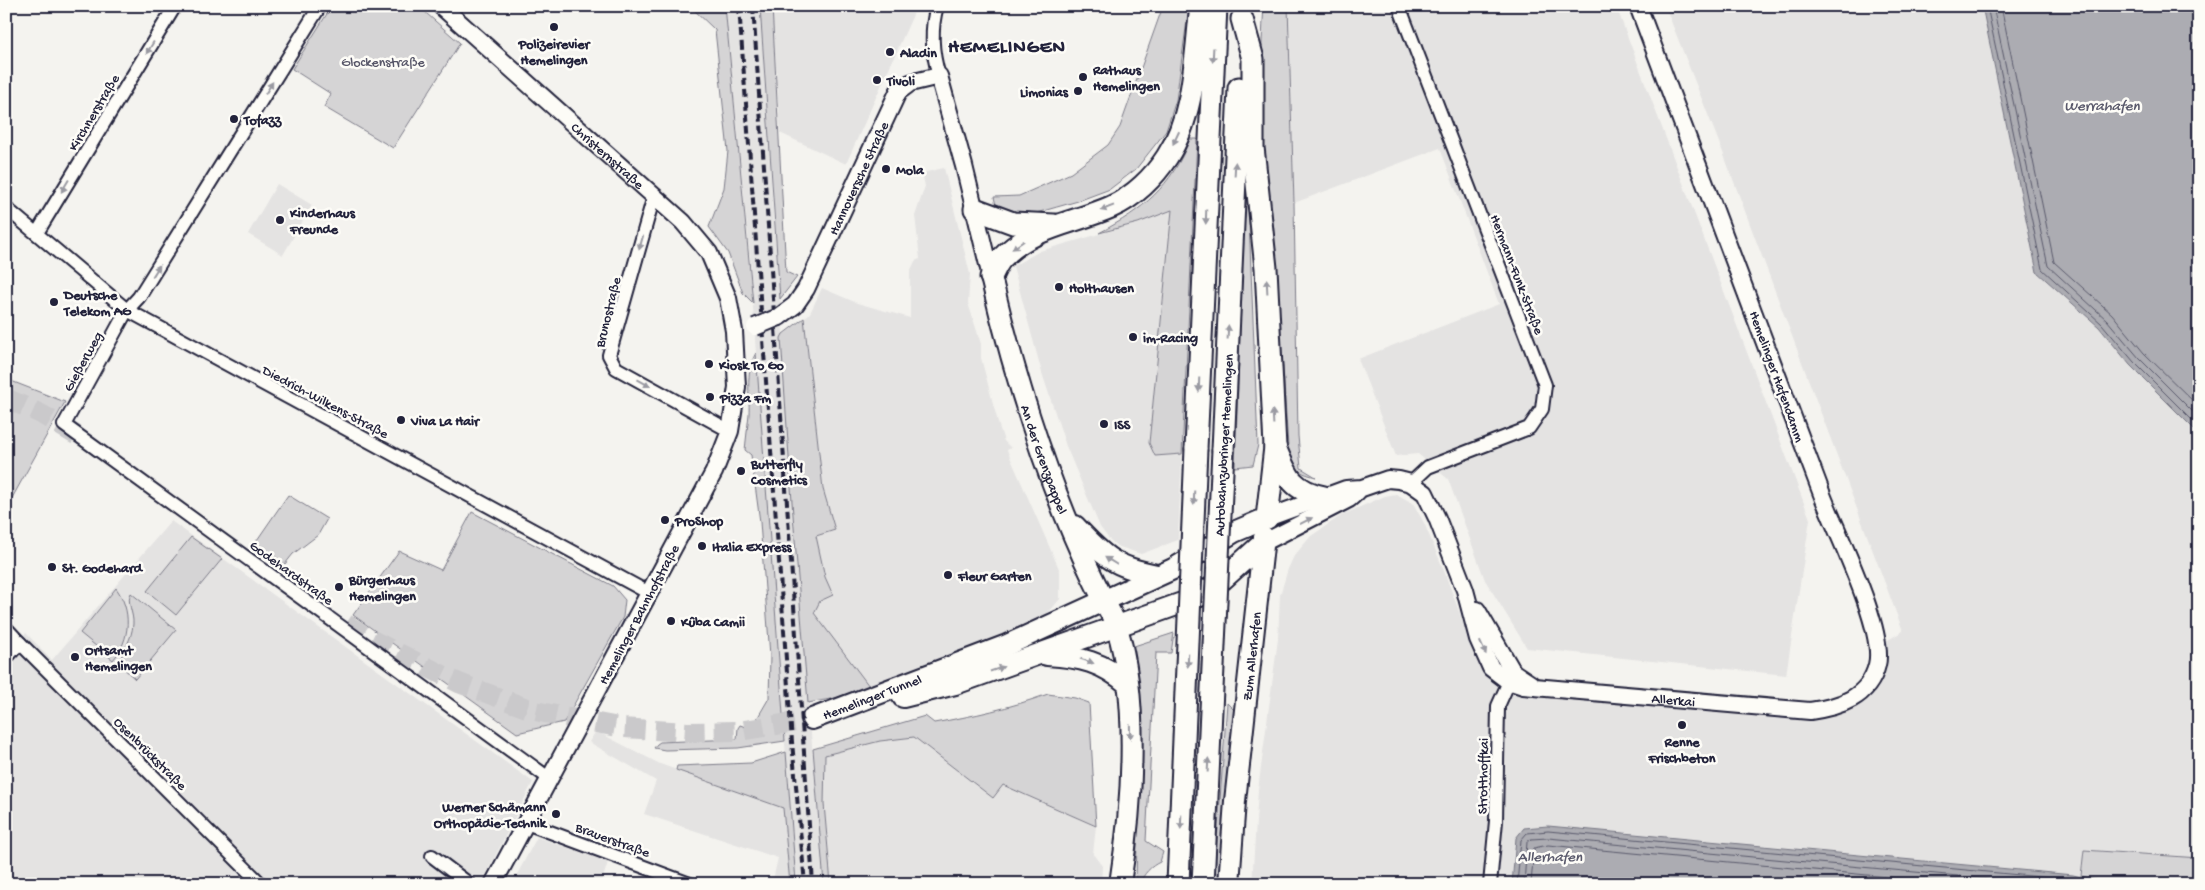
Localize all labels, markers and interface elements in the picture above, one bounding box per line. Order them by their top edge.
marker: Polizeirevier Hemelingen [548,21,560,33]
place label: Polizeirevier Hemelingen [517,37,592,70]
district label: HEMELINGEN [948,37,1066,60]
one-way arrow [145,41,154,54]
marker: Aladin [884,46,896,58]
place label: Aladin [899,46,937,63]
one-way arrow [1209,47,1217,63]
park label: Glockenstraße [341,55,425,72]
place label: Rathaus Hemelingen [1092,63,1160,96]
street label: Kirchnerstraße [66,71,125,155]
marker: Rathaus Hemelingen [1077,71,1089,83]
marker: Tivoli [871,74,883,86]
place label: Tivoli [886,74,915,91]
one-way arrow [265,82,274,95]
place label: Limonias [1020,85,1069,102]
marker: Limonias [1072,85,1084,97]
water label: Werrahafen [2064,98,2141,116]
marker: Tofazz [228,113,240,125]
place label: Tofazz [243,113,282,130]
street label: Hannoversche Straße [826,119,894,239]
street label: Christernstraße [566,120,647,195]
one-way arrow [1172,131,1180,145]
one-way arrow [1232,161,1240,177]
marker: Mola [880,163,892,175]
place label: Mola [896,163,925,180]
one-way arrow [61,180,70,193]
one-way arrow [1099,204,1114,212]
place label: Kinderhaus Freunde [289,206,356,239]
one-way arrow [1201,210,1209,226]
street label: Hermann-Funk-Straße [1485,212,1547,338]
marker: Kinderhaus Freunde [274,214,286,226]
one-way arrow [636,235,644,250]
one-way arrow [1011,240,1025,250]
one-way arrow [151,264,160,277]
street label: Brunostraße [592,275,627,351]
one-way arrow [1263,278,1271,294]
marker: Holthausen [1053,281,1065,293]
place label: Holthausen [1069,281,1134,298]
place label: Deutsche Telekom AG [62,288,132,321]
marker: Deutsche Telekom AG [48,296,60,308]
street label: Hemelinger Hafendamm [1744,309,1807,445]
one-way arrow [1225,323,1233,339]
street label: Gießerweg [61,329,108,395]
marker: im-Racing [1127,331,1139,343]
place label: im-Racing [1143,331,1198,348]
street label: Autobahnzubringer Hemelingen [1212,353,1239,537]
marker: Kiosk To Go [703,358,715,370]
place label: Kiosk To Go [718,358,785,375]
street label: Diedrich-Wilkens-Straße [258,362,392,444]
one-way arrow [1194,377,1202,393]
one-way arrow [636,379,651,387]
marker: Pizza Fm [704,391,716,403]
place label: Pizza Fm [719,391,771,408]
street label: An der Grenzpappel [1015,403,1070,517]
one-way arrow [1269,409,1277,425]
marker: Viva La Hair [395,414,407,426]
place label: Viva La Hair [410,414,481,431]
marker: ISS [1098,418,1110,430]
place label: ISS [1114,418,1131,435]
place label: Butterfly Cosmetics [750,457,808,490]
marker: Butterfly Cosmetics [735,465,747,477]
one-way arrow [1190,490,1198,506]
marker: ProShop [659,514,671,526]
place label: ProShop [674,514,723,531]
one-way arrow [1299,517,1313,525]
street label: Godehardstraße [245,538,336,611]
marker: Italia Express [696,540,708,552]
place label: Italia Express [712,540,792,557]
street label: Hemelinger Bahnhofstraße [596,542,685,688]
one-way arrow [1105,556,1118,565]
marker: St. Godehard [46,561,58,573]
place label: St. Godehard [62,561,144,578]
marker: Fleur Garten [942,569,954,581]
place label: Fleur Garten [957,569,1032,586]
place label: Bürgerhaus Hemelingen [348,573,416,606]
marker: Bürgerhaus Hemelingen [333,581,345,593]
street label: Zum Allerhafen [1240,611,1267,702]
marker: Kûba Camii [665,615,677,627]
place label: Kûba Camii [680,615,745,632]
one-way arrow [1479,641,1487,655]
place label: Ortsamt Hemelingen [85,643,152,676]
marker: Ortsamt Hemelingen [69,651,81,663]
one-way arrow [1183,652,1191,668]
one-way arrow [1080,657,1095,665]
one-way arrow [990,665,1005,673]
street label: Hemelinger Tunnel [821,672,925,725]
street label: Allerkai [1651,691,1696,712]
street label: Osenbrückstraße [109,715,190,796]
marker: Renne Frischbeton [1676,719,1688,731]
one-way arrow [1127,725,1135,741]
place label: Renne Frischbeton [1648,735,1716,768]
street label: Strotthoffkai [1475,738,1494,814]
one-way arrow [1205,757,1213,773]
place label: Werner Schämann Orthopädie-Technik [434,800,548,833]
marker: Werner Schämann Orthopädie-Technik [550,808,562,820]
one-way arrow [1177,815,1185,831]
street label: Brauerstraße [572,820,652,863]
water label: Allerhafen [1518,849,1583,867]

